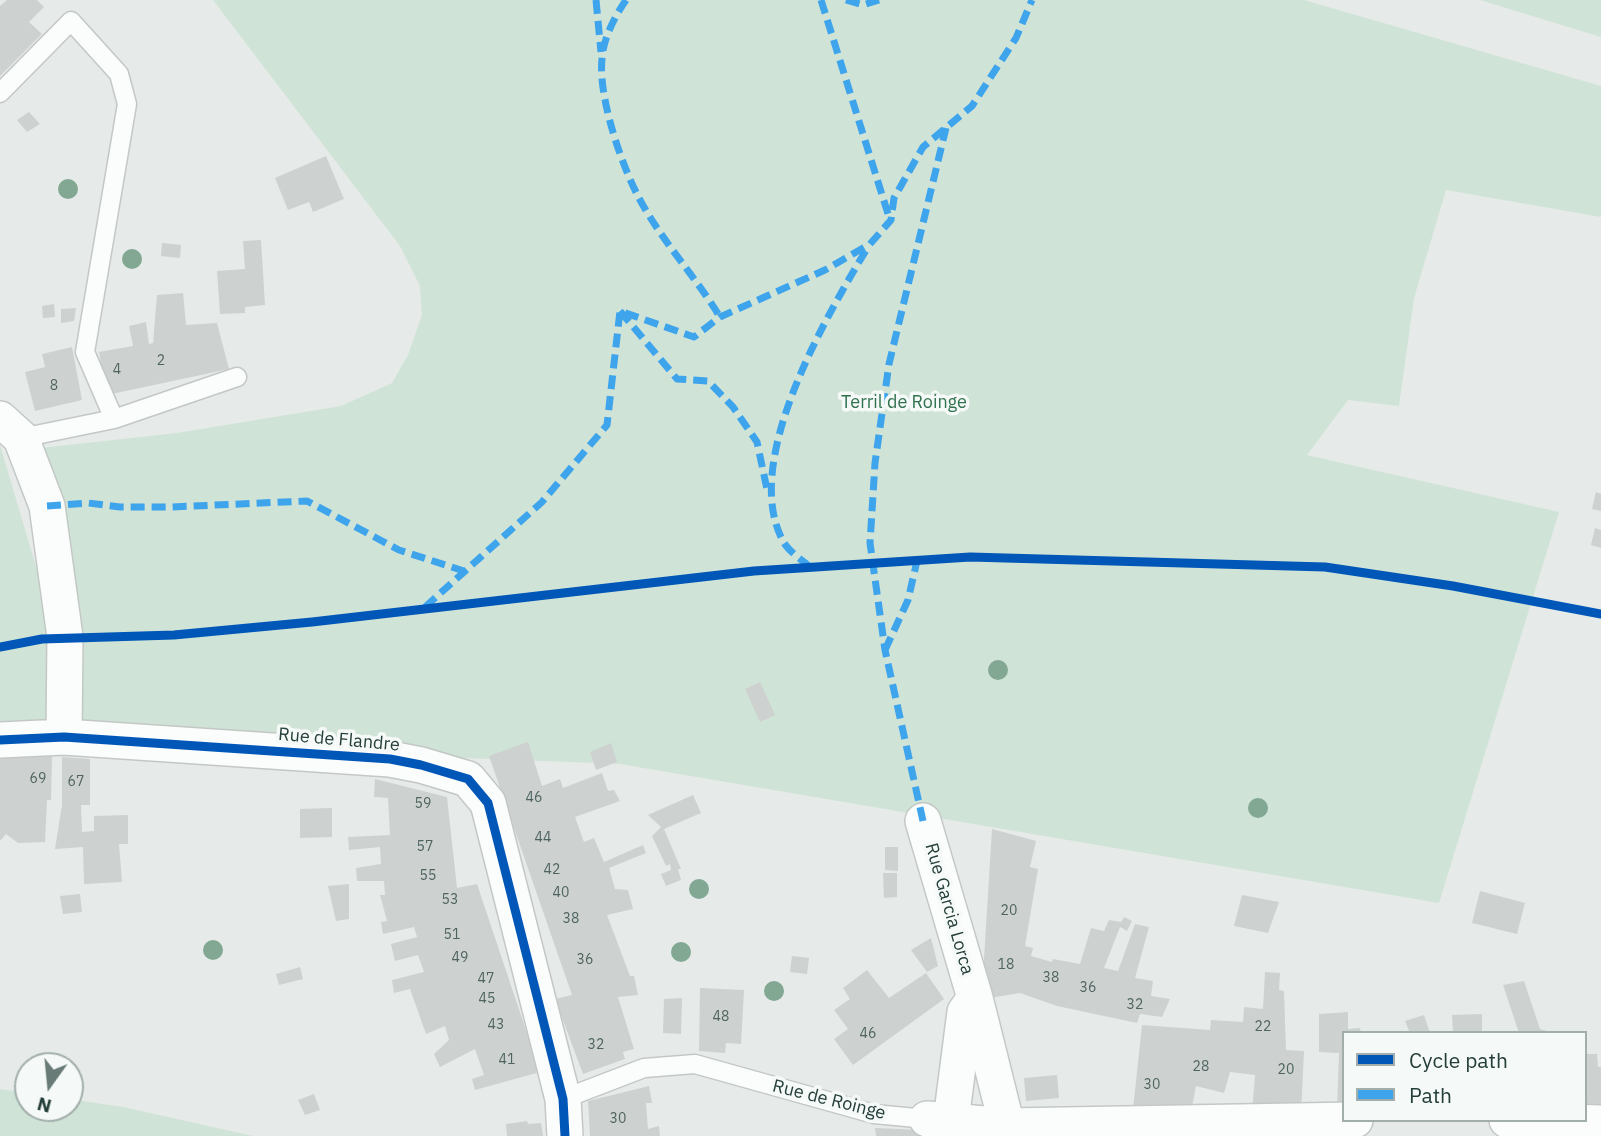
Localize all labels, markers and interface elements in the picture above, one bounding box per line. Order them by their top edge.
house number: 2 [157,353,165,369]
house number: 4 [113,362,121,378]
house number: 8 [50,378,58,394]
park label: Terril de Roinge [841,392,967,414]
street label: Rue de Flandre [277,724,401,756]
house number: 69 [30,771,46,787]
house number: 67 [68,774,84,790]
house number: 46 [526,790,542,806]
house number: 59 [415,796,431,812]
house number: 44 [535,830,551,846]
house number: 57 [417,839,433,855]
street label: Rue Garcia Lorca [920,841,978,977]
house number: 42 [544,862,560,878]
house number: 55 [420,868,436,884]
house number: 40 [553,885,569,901]
house number: 53 [442,892,458,908]
house number: 20 [1001,903,1017,919]
house number: 38 [563,911,579,927]
house number: 51 [444,927,460,943]
house number: 49 [452,950,468,966]
house number: 36 [577,952,593,968]
house number: 18 [998,957,1014,973]
house number: 38 [1043,970,1059,986]
house number: 47 [478,971,494,987]
house number: 36 [1080,980,1096,996]
house number: 45 [479,991,495,1007]
house number: 32 [1127,997,1143,1013]
house number: 48 [713,1009,729,1025]
house number: 43 [488,1017,504,1033]
house number: 22 [1255,1019,1271,1035]
house number: 46 [860,1026,876,1042]
legend [1342,1031,1587,1122]
house number: 32 [588,1037,604,1053]
text: Cycle path [1409,1046,1508,1074]
north arrow [14,1052,84,1122]
house number: 41 [499,1052,515,1068]
house number: 28 [1193,1059,1209,1075]
house number: 20 [1278,1062,1294,1078]
street label: Rue de Roinge [770,1076,888,1124]
house number: 30 [1144,1077,1160,1093]
text: Path [1409,1081,1452,1109]
text: N [34,1092,54,1119]
house number: 30 [610,1111,626,1127]

